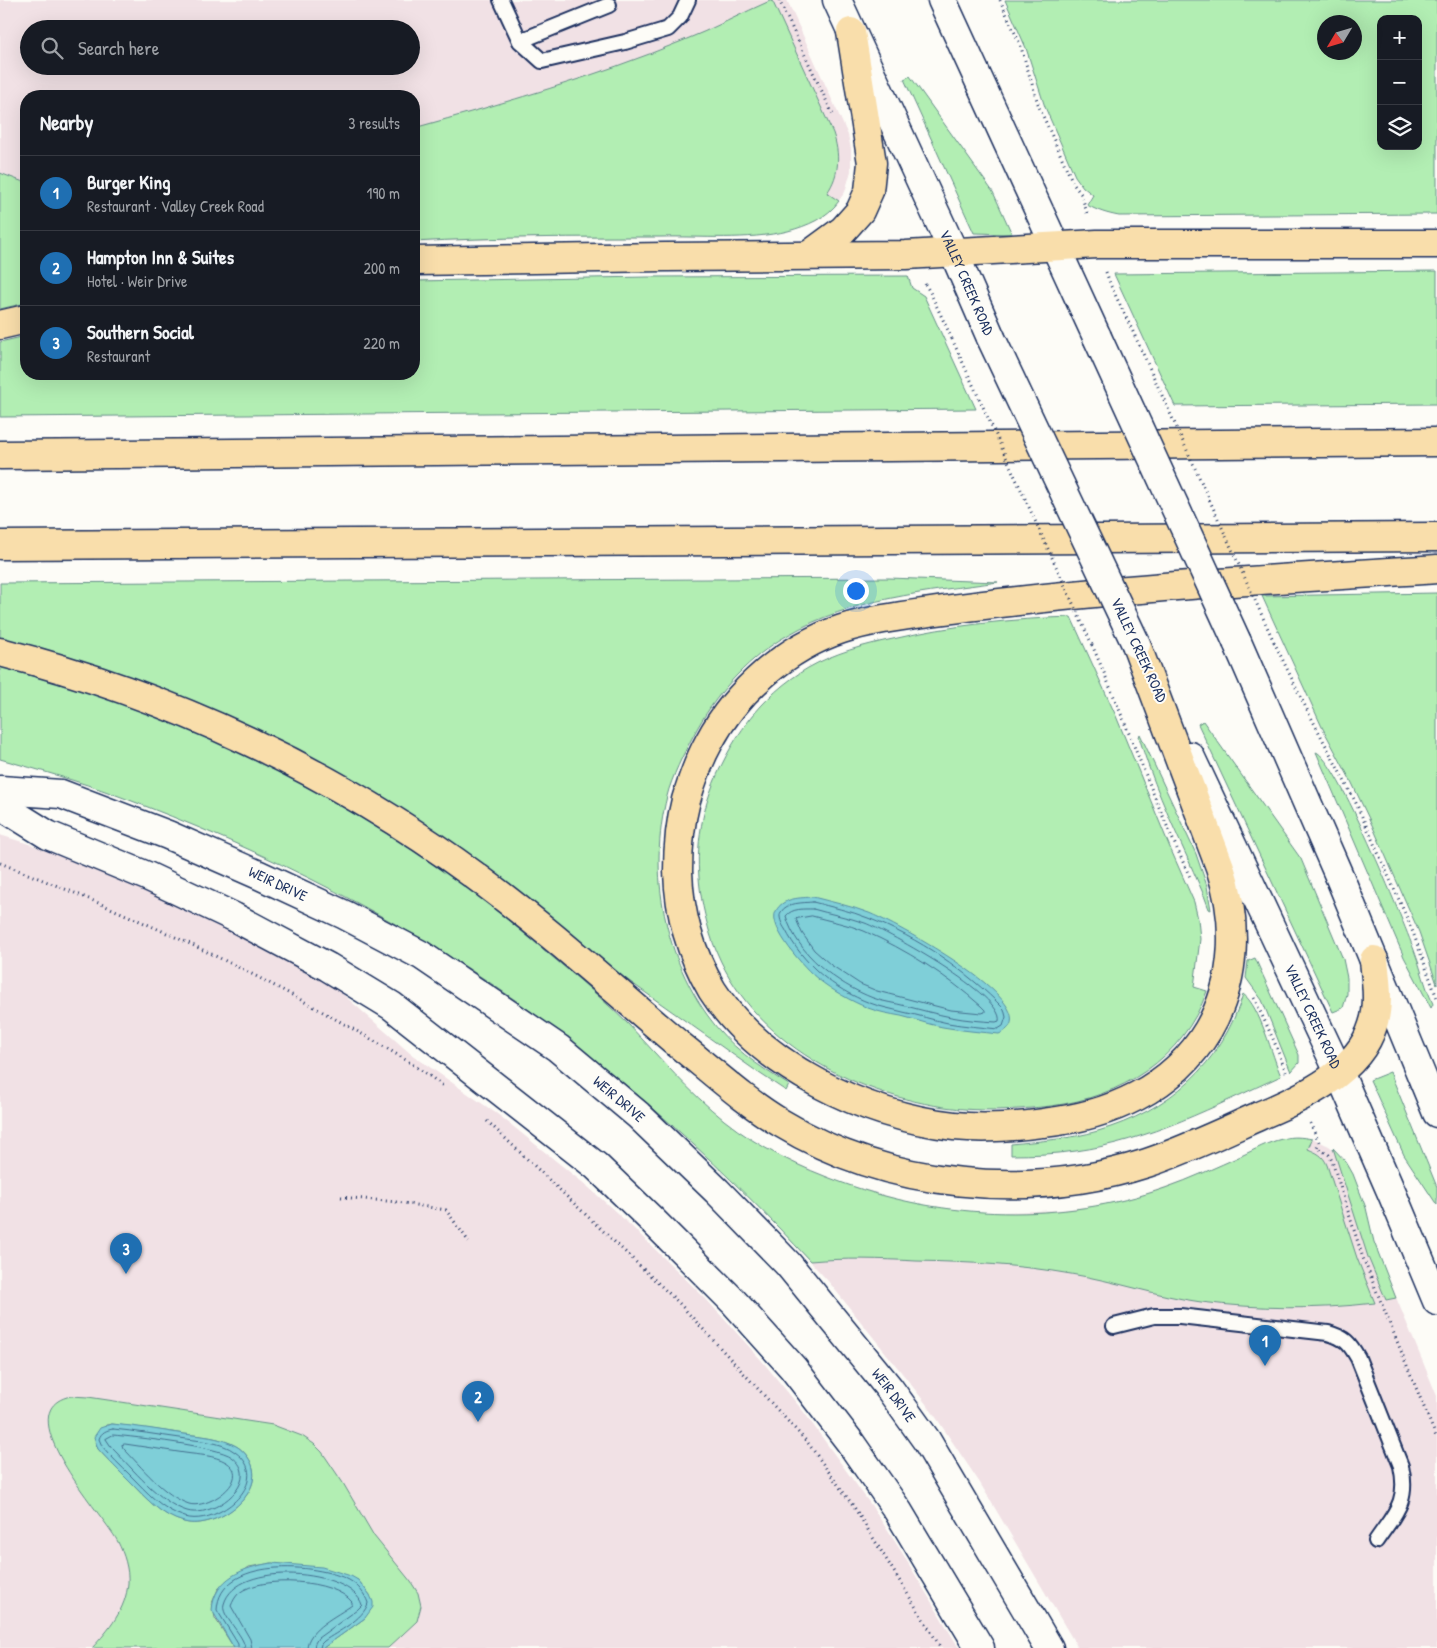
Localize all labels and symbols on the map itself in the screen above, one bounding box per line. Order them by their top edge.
north arrow [1317,15,1362,60]
street label: VALLEY CREEK ROAD [935,226,1000,339]
your location [843,578,869,604]
street label: VALLEY CREEK ROAD [1106,594,1173,706]
street label: WEIR DRIVE [246,861,311,906]
street label: VALLEY CREEK ROAD [1280,961,1347,1073]
street label: WEIR DRIVE [589,1071,650,1127]
pin: 3 [110,1233,142,1274]
pin: 1 [1249,1325,1281,1366]
street label: WEIR DRIVE [867,1364,921,1427]
pin: 2 [462,1381,494,1422]

